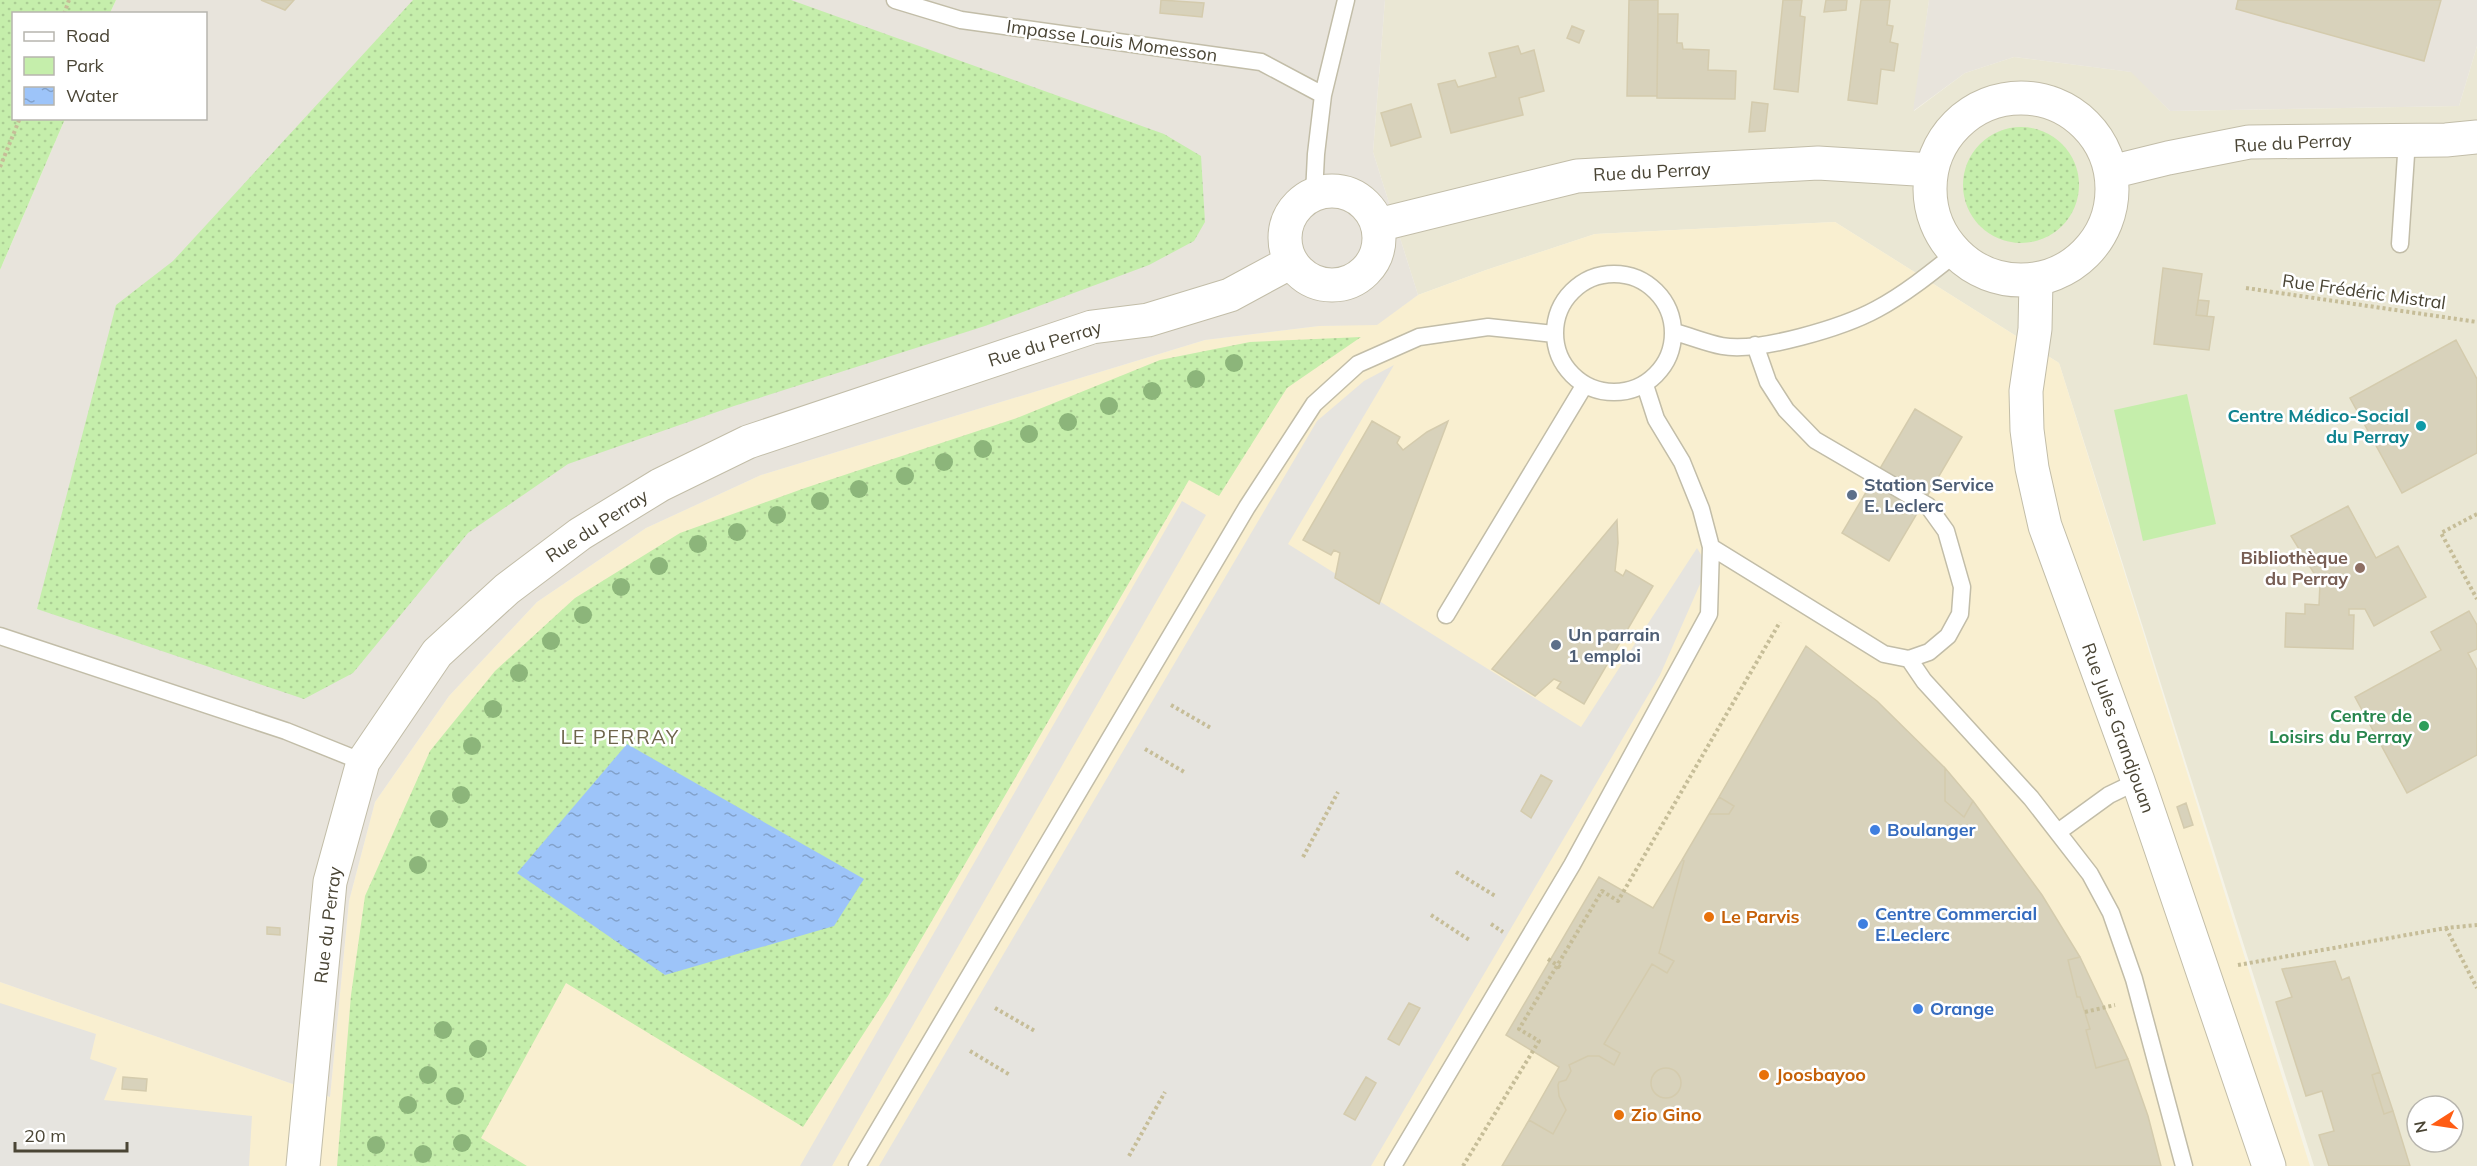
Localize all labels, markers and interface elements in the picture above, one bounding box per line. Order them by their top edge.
legend [12,12,207,120]
street label: Impasse Louis Momesson [1005,14,1219,67]
text: Road [66,24,110,47]
text: Park [66,54,105,77]
text: Water [66,84,119,107]
street label: Rue du Perray [2234,128,2353,157]
street label: Rue du Perray [1593,157,1712,186]
street label: Rue Frédéric Mistral [2281,269,2447,314]
street label: Rue du Perray [985,315,1105,372]
place label: Centre Médico-Social du Perray [2227,404,2409,448]
marker: Centre Médico-Social du Perray [2414,419,2428,433]
place label: Station Service E. Leclerc [1864,473,1994,517]
street label: Rue du Perray [541,484,653,567]
marker: Station Service E. Leclerc [1845,488,1859,502]
place label: Bibliothèque du Perray [2240,546,2348,590]
marker: Bibliothèque du Perray [2353,561,2367,575]
place label: Un parrain 1 emploi [1568,623,1660,667]
marker: Un parrain 1 emploi [1549,638,1563,652]
street label: Rue Jules Grandjouan [2077,640,2160,816]
place label: Centre de Loisirs du Perray [2269,704,2412,748]
marker: Centre de Loisirs du Perray [2417,719,2431,733]
district label: LE PERRAY [560,724,680,749]
place label: Boulanger [1887,818,1977,841]
marker: Boulanger [1868,823,1882,837]
street label: Rue du Perray [309,865,346,985]
place label: Centre Commercial E.Leclerc [1875,902,2037,946]
place label: Le Parvis [1721,905,1800,928]
marker: Le Parvis [1702,910,1716,924]
marker: Centre Commercial E.Leclerc [1856,917,1870,931]
place label: Orange [1930,997,1994,1020]
marker: Orange [1911,1002,1925,1016]
place label: Joosbayoo [1776,1063,1866,1086]
marker: Joosbayoo [1757,1068,1771,1082]
north arrow [2405,1094,2465,1154]
place label: Zio Gino [1631,1103,1702,1126]
marker: Zio Gino [1612,1108,1626,1122]
scale bar [15,1115,128,1153]
text: N [2409,1119,2431,1135]
text: 20 m [24,1124,66,1147]

